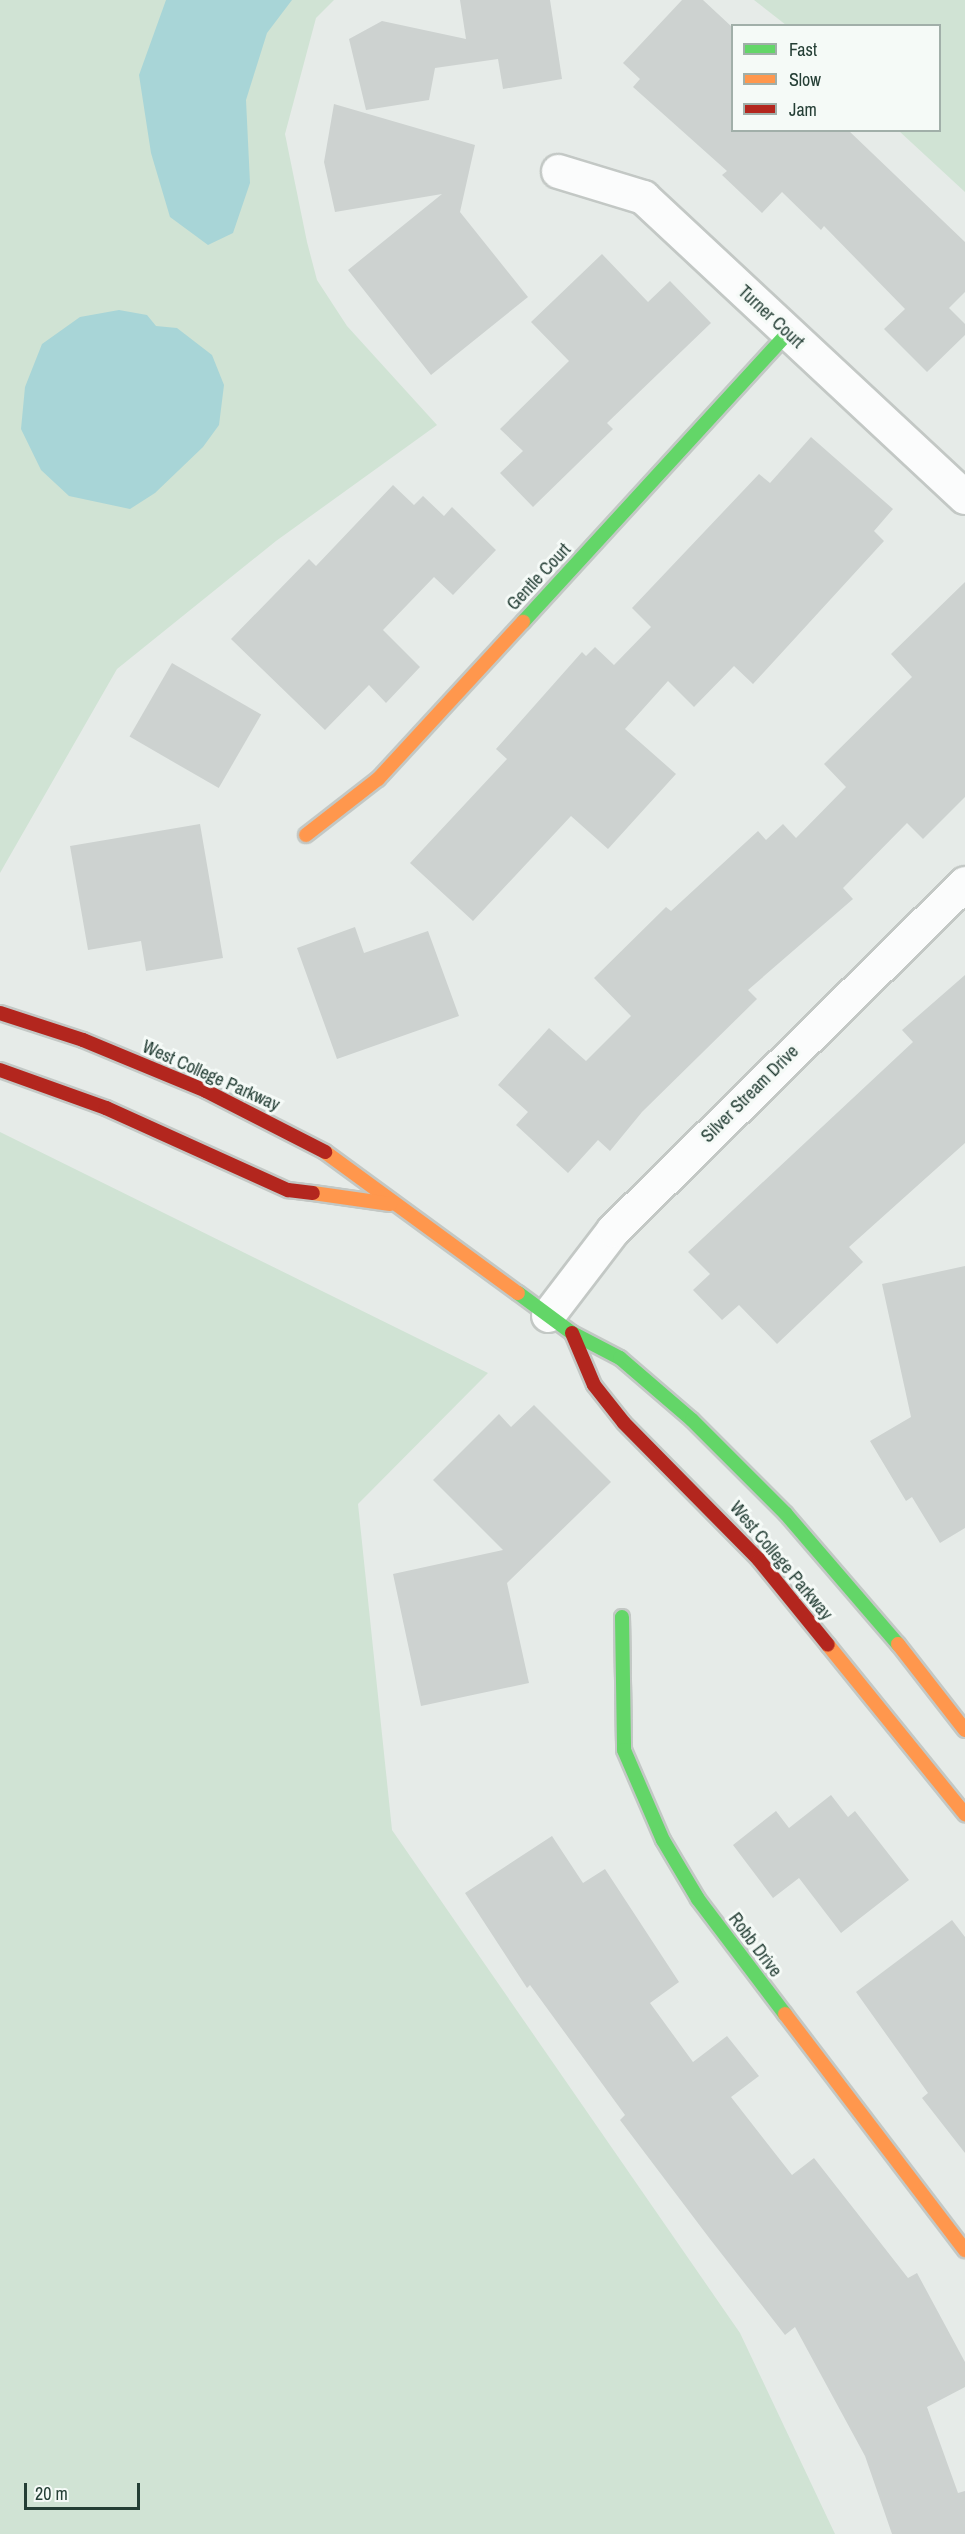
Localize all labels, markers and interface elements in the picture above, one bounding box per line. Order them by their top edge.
legend [731,24,941,132]
text: Fast [789,37,817,62]
text: Slow [789,67,821,92]
text: Jam [789,97,817,122]
street label: Turner Court [734,281,808,353]
street label: Gentle Court [503,539,575,615]
street label: West College Parkway [139,1036,283,1116]
street label: Silver Stream Drive [697,1041,803,1147]
street label: West College Parkway [725,1497,837,1625]
street label: Robb Drive [724,1909,786,1981]
scale bar [27,2471,142,2509]
text: 20 m [35,2481,68,2506]

